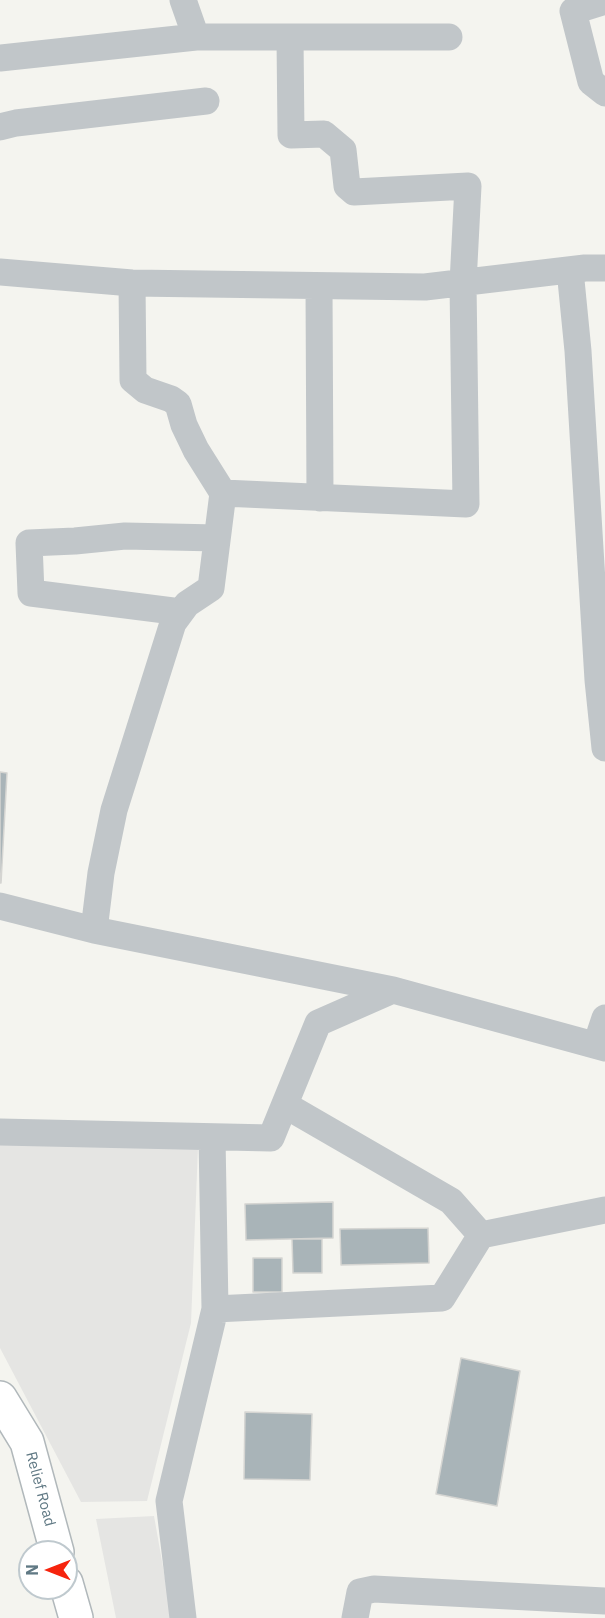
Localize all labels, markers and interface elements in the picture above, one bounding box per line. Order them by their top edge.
street label: Relief Road [21,1450,59,1528]
north arrow [18,1540,78,1600]
text: N [22,1564,42,1576]

